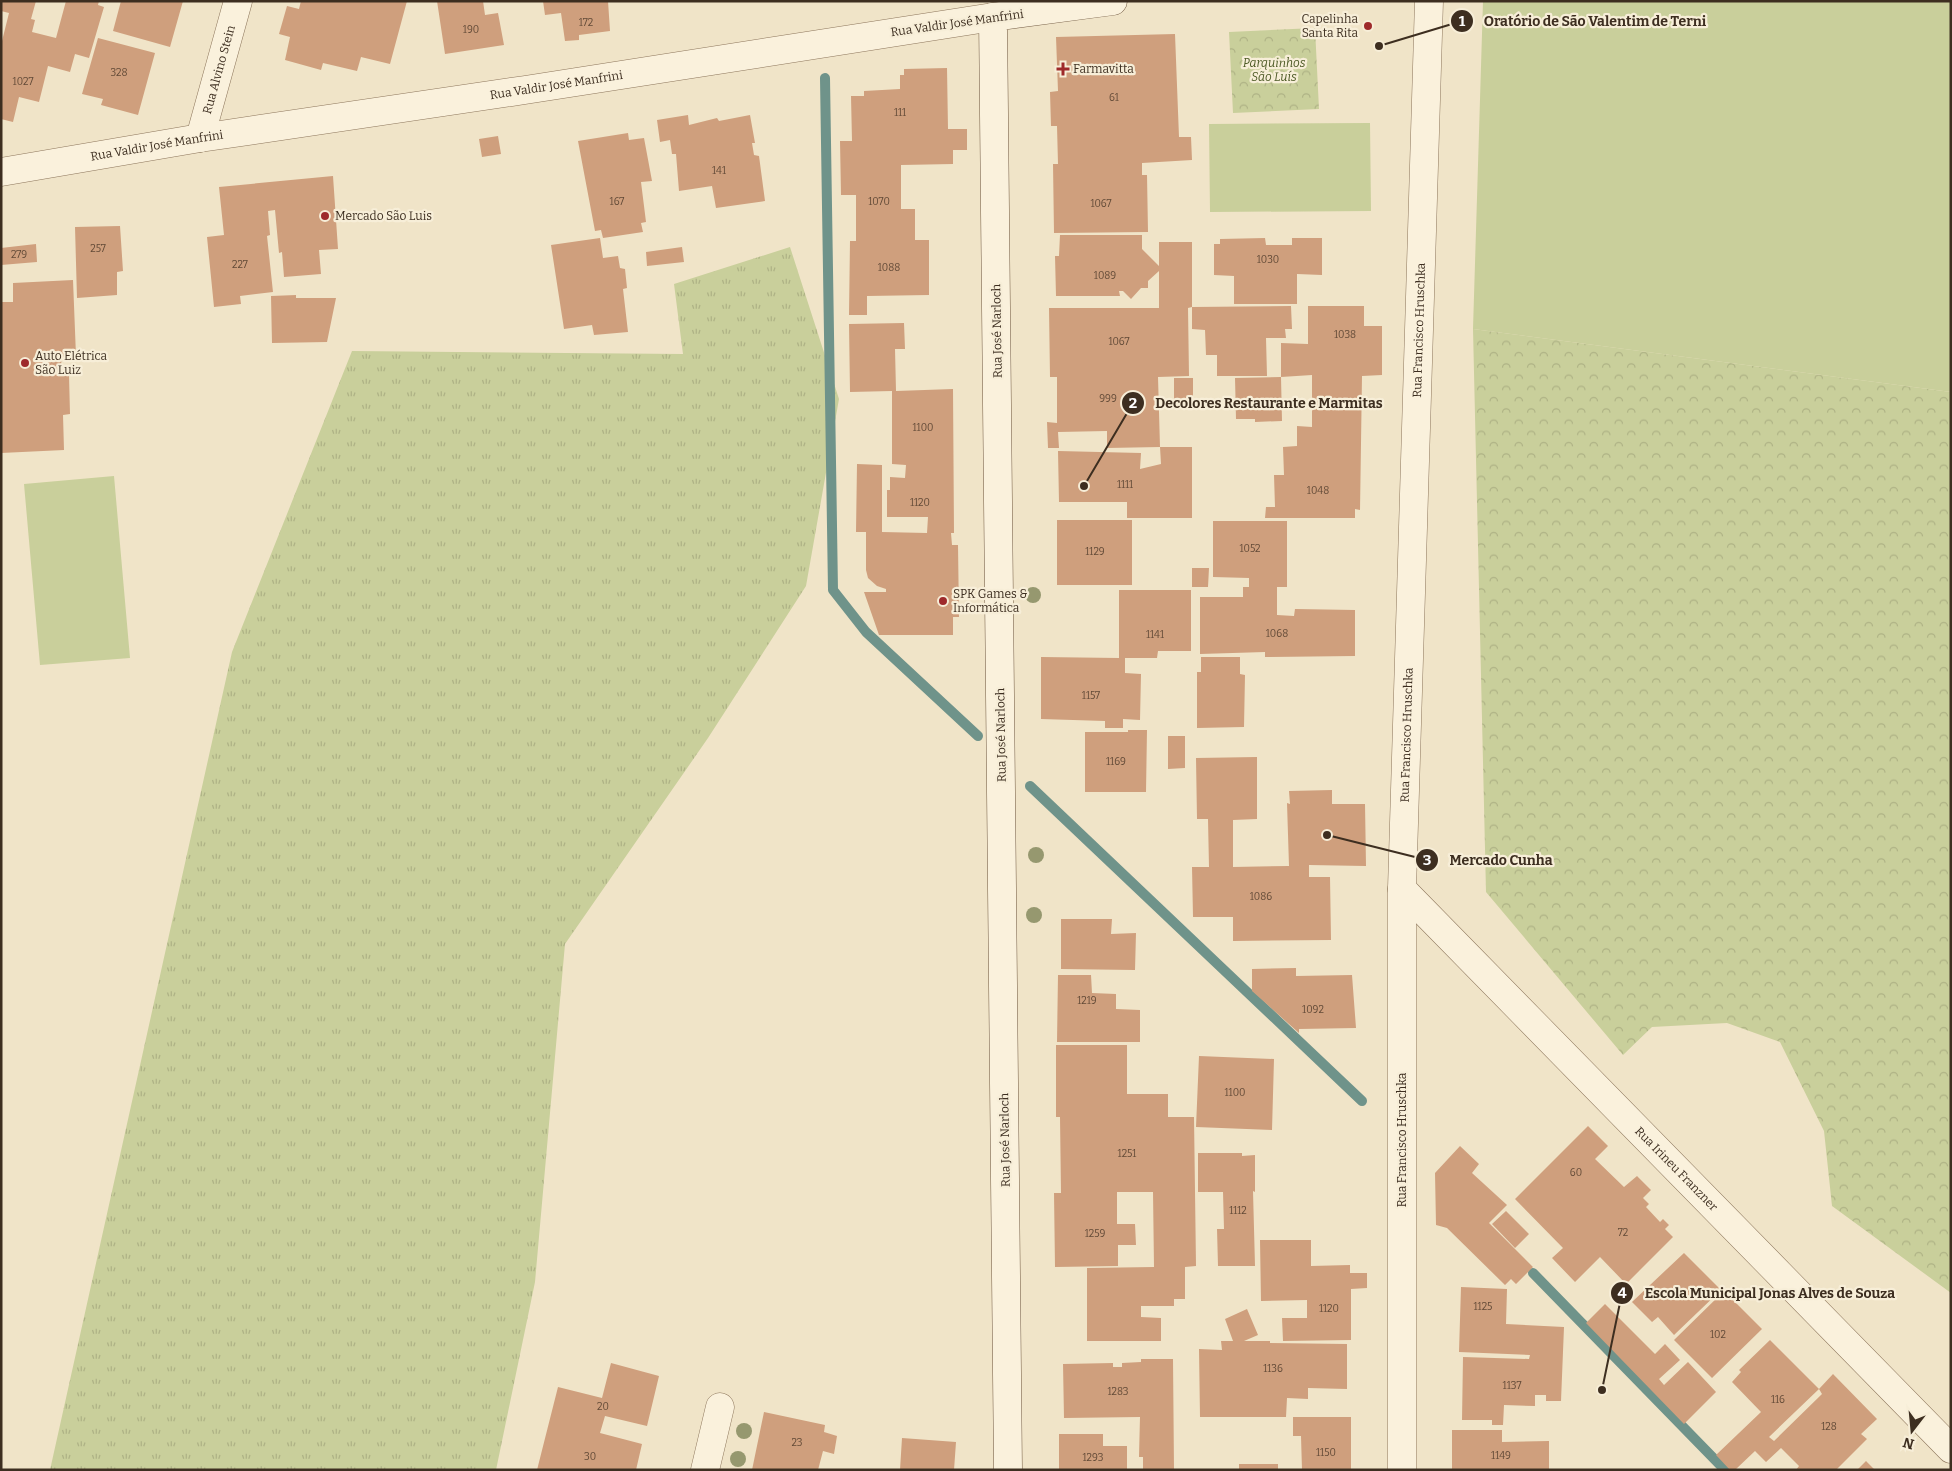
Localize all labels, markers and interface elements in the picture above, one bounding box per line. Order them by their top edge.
street label: Rua Valdir José Manfrini [890,7,1025,39]
callout: Oratório de São Valentim de Terni [1449,7,1716,36]
place label: Capelinha Santa Rita [1302,12,1358,40]
text: 1 [1459,12,1466,30]
text: Oratório de São Valentim de Terni [1484,13,1707,30]
house number: 172 [579,17,593,29]
marker: Capelinha Santa Rita [1362,20,1374,32]
street label: Rua Alvino Stein [200,23,238,116]
house number: 190 [463,24,479,36]
park label: Parquinhos São Luís [1243,56,1306,84]
place label: Farmavitta [1073,62,1134,76]
marker: Farmavitta [1057,63,1069,75]
house number: 328 [110,67,128,79]
street label: Rua Valdir José Manfrini [489,68,624,102]
house number: 1027 [13,76,33,88]
house number: 61 [1109,92,1119,104]
house number: 111 [894,107,906,119]
street label: Rua Valdir José Manfrini [89,128,224,164]
house number: 141 [712,165,726,177]
house number: 167 [610,196,624,208]
house number: 1070 [868,196,890,208]
house number: 1067 [1090,198,1112,210]
place label: Mercado São Luis [335,209,432,223]
marker: Mercado São Luis [319,210,331,222]
house number: 257 [90,243,106,255]
house number: 279 [11,249,27,261]
house number: 1030 [1257,254,1279,266]
house number: 227 [232,259,248,271]
house number: 1088 [878,262,900,274]
street label: Rua Francisco Hruschka [1410,262,1428,398]
house number: 1089 [1094,270,1116,282]
street label: Rua José Narloch [989,283,1005,378]
house number: 1038 [1334,329,1356,341]
house number: 1067 [1108,336,1130,348]
place label: Auto Elétrica São Luiz [35,349,108,377]
marker: Auto Elétrica São Luiz [19,357,31,369]
callout: Decolores Restaurante e Marmitas [1120,388,1392,417]
house number: 999 [1099,393,1117,405]
text: 2 [1129,394,1137,412]
text: Decolores Restaurante e Marmitas [1155,395,1383,412]
house number: 1100 [913,422,933,434]
house number: 1111 [1117,479,1133,491]
house number: 1048 [1307,485,1329,497]
house number: 1120 [910,497,930,509]
house number: 1052 [1239,543,1261,555]
house number: 1129 [1085,546,1105,558]
place label: SPK Games & Informática [953,587,1028,615]
marker: SPK Games & Informática [937,595,949,607]
house number: 1068 [1266,628,1288,640]
house number: 1141 [1146,629,1164,641]
street label: Rua Francisco Hruschka [1398,667,1416,803]
street label: Rua José Narloch [993,687,1009,782]
house number: 1157 [1082,690,1100,702]
house number: 1169 [1106,756,1126,768]
callout: Mercado Cunha [1415,845,1563,874]
text: 3 [1423,851,1431,869]
text: Mercado Cunha [1449,852,1553,869]
house number: 1086 [1250,891,1272,903]
house number: 1219 [1077,995,1097,1007]
house number: 1092 [1302,1004,1324,1016]
street label: Rua Francisco Hruschka [1395,1072,1409,1207]
house number: 1100 [1225,1087,1245,1099]
street label: Rua José Narloch [997,1092,1013,1187]
street label: Rua Irineu Franzner [1632,1124,1721,1214]
house number: 1251 [1118,1148,1136,1160]
house number: 60 [1570,1167,1582,1179]
house number: 1112 [1229,1205,1247,1217]
house number: 72 [1618,1227,1628,1239]
house number: 1259 [1085,1228,1105,1240]
callout: Escola Municipal Jonas Alves de Souza [1610,1278,1905,1307]
text: 4 [1617,1284,1627,1302]
text: Escola Municipal Jonas Alves de Souza [1645,1285,1895,1302]
house number: 1125 [1474,1301,1492,1313]
house number: 1120 [1319,1303,1339,1315]
house number: 102 [1710,1329,1726,1341]
house number: 1136 [1263,1363,1283,1375]
house number: 1137 [1503,1380,1521,1392]
house number: 1283 [1107,1386,1129,1398]
house number: 116 [1771,1394,1785,1406]
house number: 20 [597,1401,609,1413]
north arrow [1887,1406,1937,1456]
house number: 128 [1821,1421,1837,1433]
text: N [1901,1433,1916,1453]
house number: 23 [791,1437,803,1449]
house number: 1150 [1316,1447,1336,1459]
house number: 1149 [1491,1450,1511,1462]
house number: 30 [584,1451,596,1463]
house number: 1293 [1083,1452,1104,1464]

